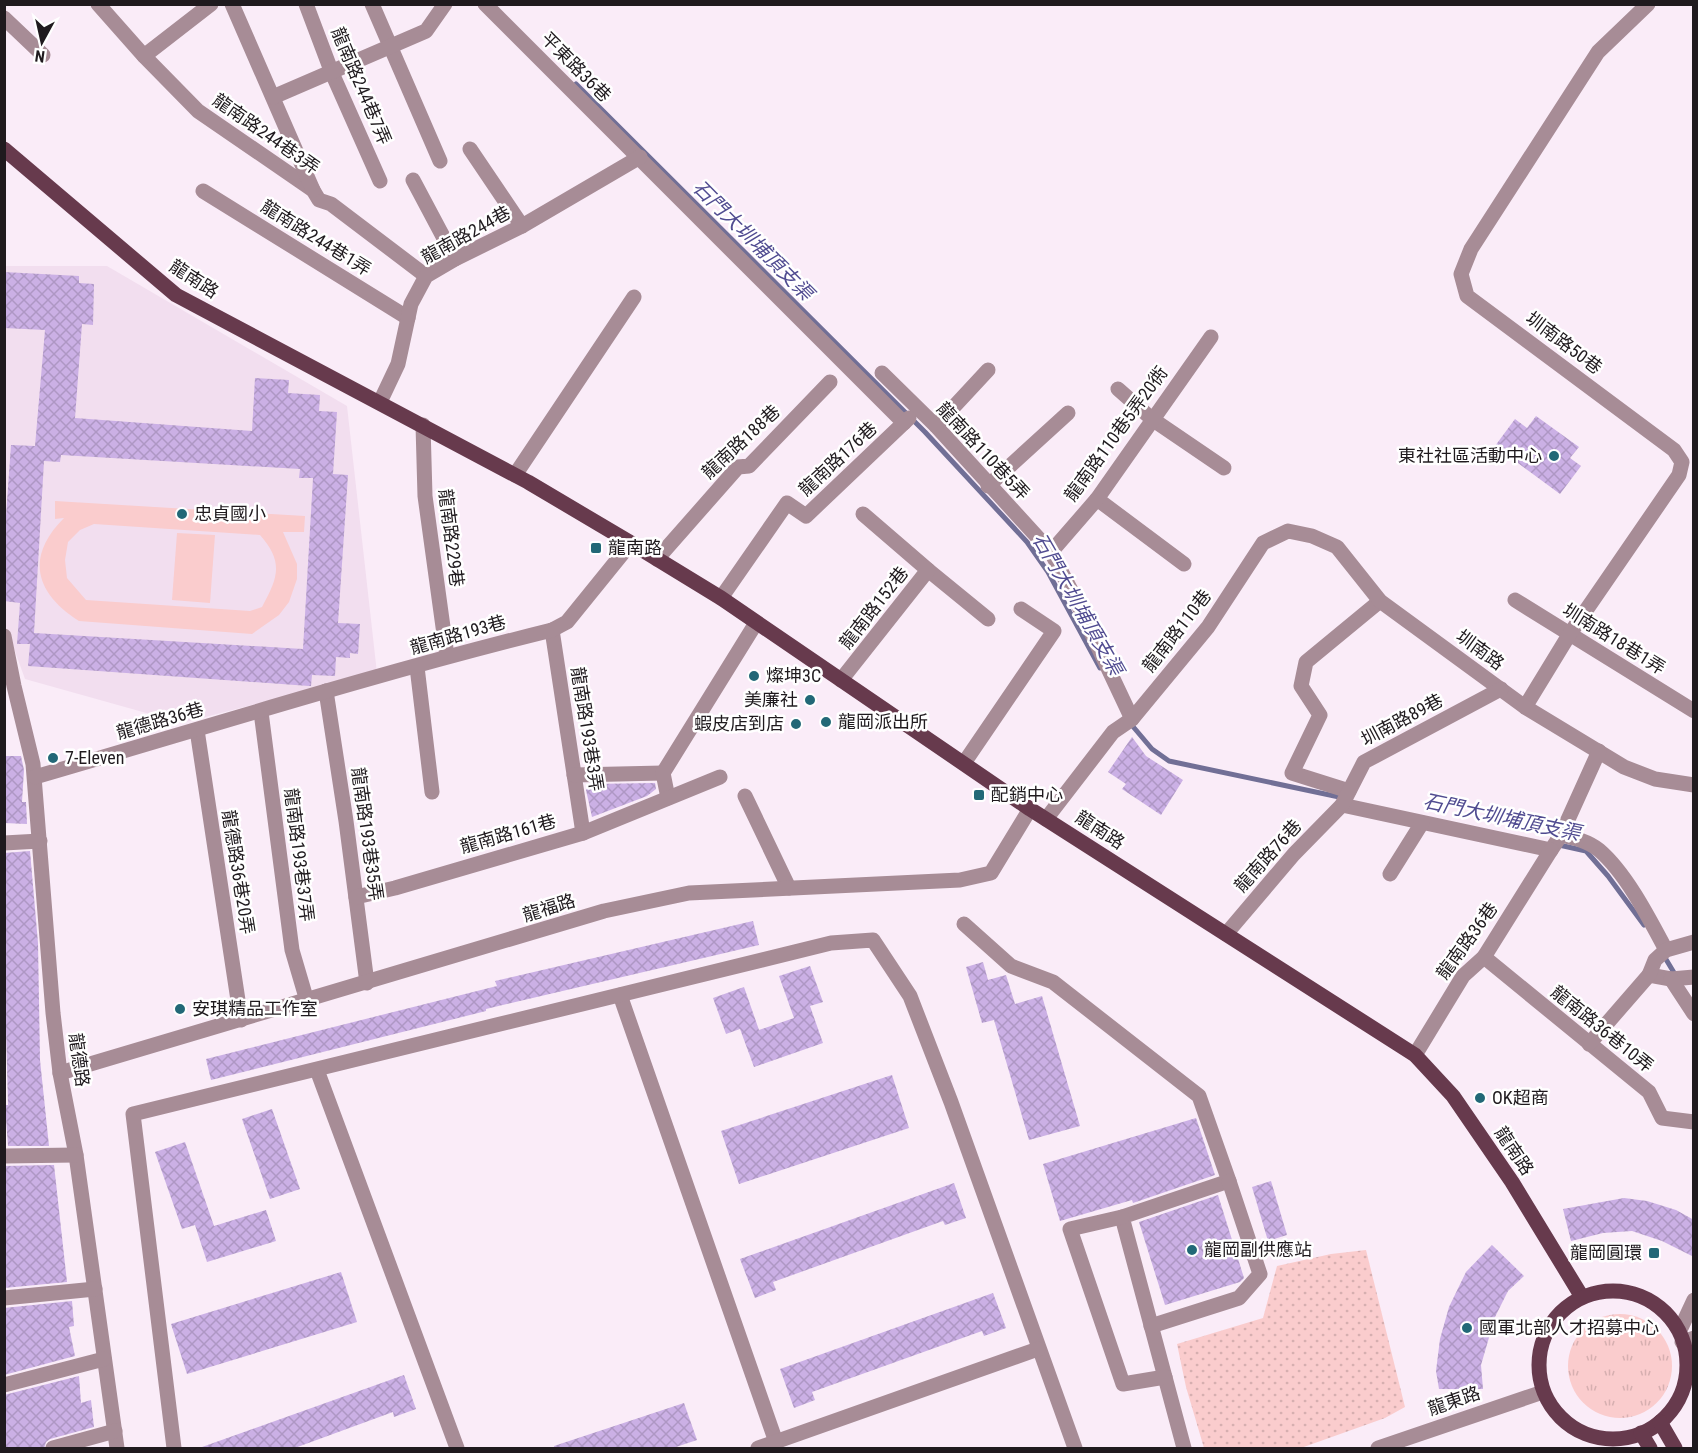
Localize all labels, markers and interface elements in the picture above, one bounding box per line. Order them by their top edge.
north arrow [12,12,72,72]
street label: 龍南路244巷7弄 [327,24,396,148]
street label: 平東路36巷 [537,27,616,106]
text: N [34,46,46,66]
street label: 龍南路244巷3弄 [209,89,324,178]
water label: 石門大圳埔頂支渠 [688,175,820,307]
street label: 龍南路244巷1弄 [257,195,375,280]
street label: 龍南路244巷 [418,201,514,268]
street label: 龍南路 [166,255,223,302]
street label: 圳南路50巷 [1522,307,1606,378]
street label: 龍南路110巷5弄20衖 [1060,362,1172,505]
street label: 龍南路110巷5弄 [933,398,1034,504]
street label: 龍南路188巷 [697,400,784,483]
street label: 龍南路176巷 [794,417,881,500]
place label: 東社社區活動中心 [1398,445,1542,466]
marker: 東社社區活動中心 [1547,449,1561,463]
street label: 龍南路229巷 [435,488,468,588]
place label: 忠貞國小 [194,503,266,524]
marker: 忠貞國小 [175,507,189,521]
water label: 石門大圳埔頂支渠 [1028,529,1130,682]
place label: 龍南路 [608,537,662,558]
marker: 龍南路 [589,541,603,555]
street label: 龍南路152巷 [835,562,912,653]
street label: 龍南路110巷 [1138,585,1215,676]
street label: 圳南路18巷1弄 [1559,599,1669,678]
street label: 龍南路193巷 [408,611,508,658]
street label: 圳南路 [1452,625,1508,674]
street label: 龍南路193巷3弄 [567,665,608,793]
place label: 燦坤3C [766,665,821,686]
marker: 燦坤3C [747,669,761,683]
place label: 美廉社 [744,689,798,710]
street label: 圳南路89巷 [1357,689,1446,750]
marker: 美廉社 [803,693,817,707]
street label: 龍德路36巷 [114,698,206,743]
place label: 龍岡派出所 [838,711,928,732]
place label: 蝦皮店到店 [694,713,784,734]
marker: 龍岡派出所 [819,715,833,729]
marker: 蝦皮店到店 [789,717,803,731]
place label: 7-Eleven [65,747,125,768]
marker: 7-Eleven [46,751,60,765]
street label: 龍南路193巷35弄 [348,766,387,902]
place label: 配銷中心 [991,784,1063,805]
street label: 龍南路193巷37弄 [281,787,318,923]
marker: 配銷中心 [972,788,986,802]
water label: 石門大圳埔頂支渠 [1421,789,1586,846]
street label: 龍南路 [1072,806,1129,853]
street label: 龍德路36巷20弄 [218,808,259,936]
street label: 龍南路161巷 [458,810,558,857]
street label: 龍南路76巷 [1230,815,1305,896]
street label: 龍福路 [520,890,578,925]
street label: 龍南路36巷 [1432,898,1501,983]
street label: 龍南路36巷10弄 [1547,981,1658,1076]
place label: 安琪精品工作室 [192,998,318,1019]
marker: 安琪精品工作室 [173,1002,187,1016]
street label: 龍德路 [65,1032,94,1088]
place label: OK超商 [1492,1087,1549,1108]
marker: OK超商 [1473,1091,1487,1105]
street label: 龍南路 [1491,1122,1538,1179]
place label: 龍岡副供應站 [1204,1239,1312,1260]
place label: 龍岡圓環 [1570,1242,1642,1263]
marker: 龍岡副供應站 [1185,1243,1199,1257]
marker: 龍岡圓環 [1647,1246,1661,1260]
place label: 國軍北部人才招募中心 [1479,1317,1659,1338]
marker: 國軍北部人才招募中心 [1460,1321,1474,1335]
street label: 龍東路 [1425,1382,1483,1419]

